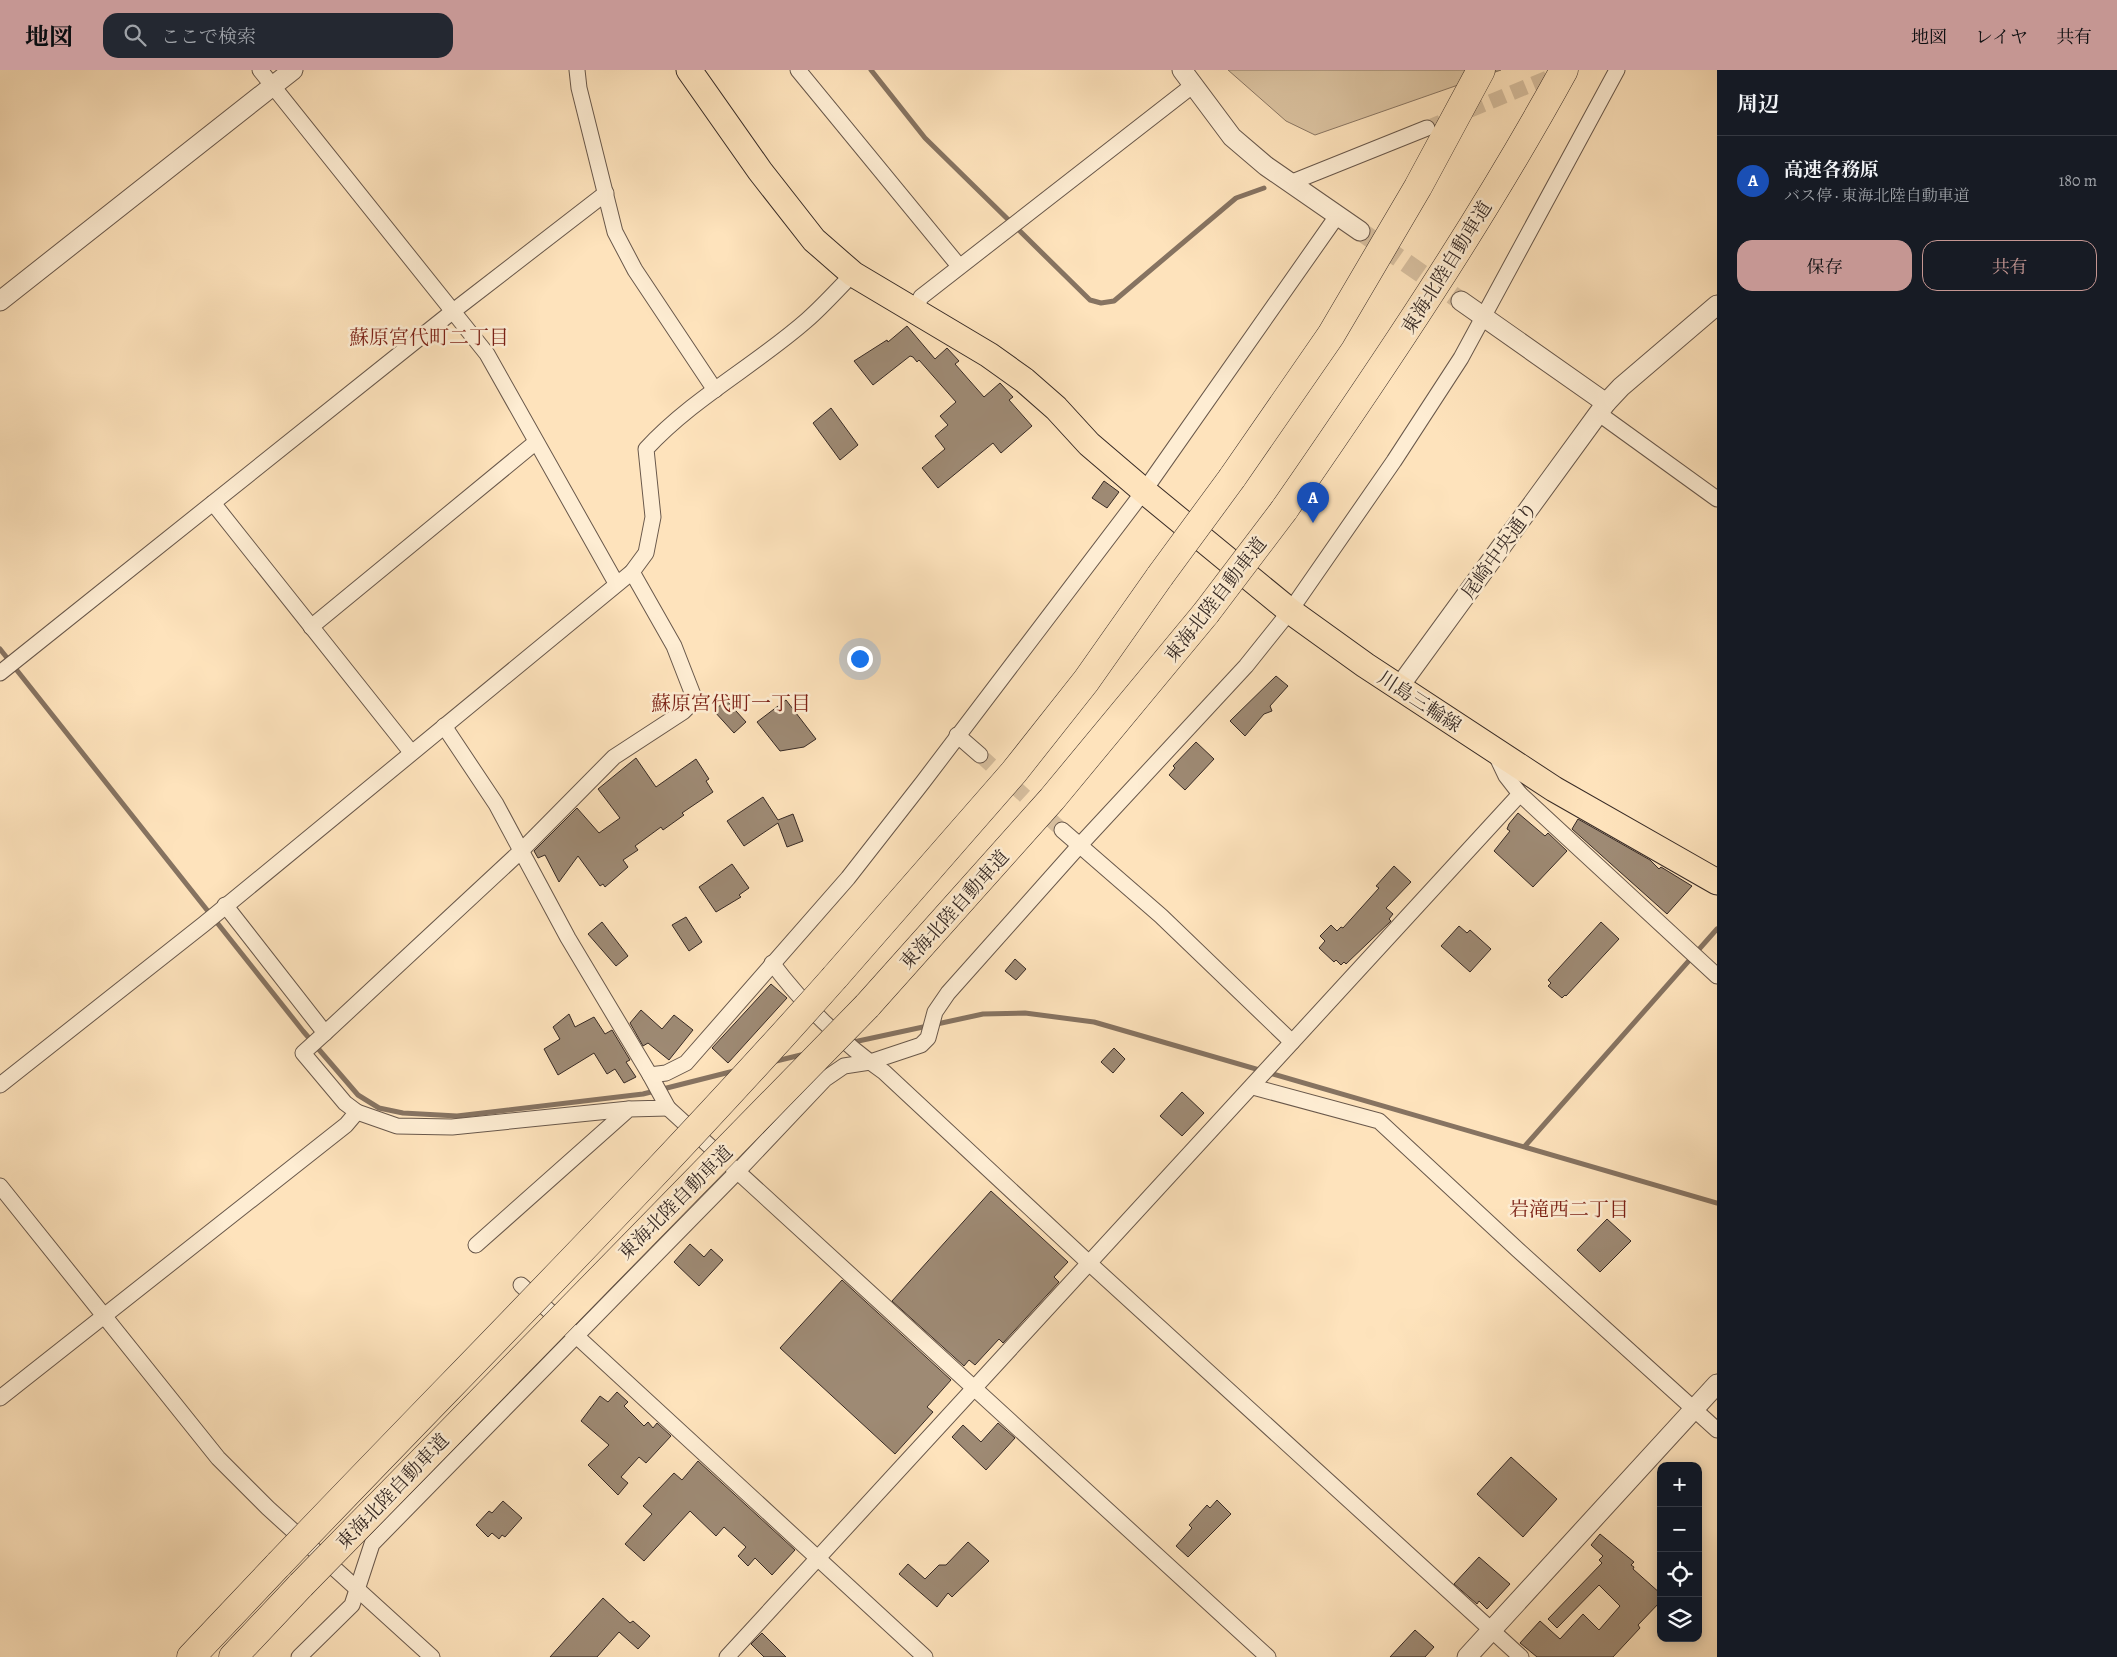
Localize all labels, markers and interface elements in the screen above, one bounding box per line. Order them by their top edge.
search box [103,13,453,58]
text: 地図 [25,21,73,53]
icon: search [121,21,149,49]
text: ここで検索 [161,24,256,50]
text: 地図 [1911,25,1947,49]
text: レイヤ [1975,25,2028,49]
text: 共有 [2056,25,2092,49]
text: 周辺 [1737,90,1779,118]
text: 高速各務原 [1784,157,1879,183]
text: A [1748,170,1758,192]
text: 180 m [2059,170,2097,192]
text: バス停 · 東海北陸自動車道 [1784,185,1970,207]
street label: 東海北陸自動車道 [1396,196,1498,339]
button: 保存 [1737,240,1912,291]
button: 共有 [1922,240,2097,291]
district label: 蘇原宮代町二丁目 [349,324,509,351]
pin: A [1297,482,1329,523]
street label: 尾崎中央通り [1456,497,1544,604]
street label: 東海北陸自動車道 [1159,532,1273,668]
your location [847,646,873,672]
street label: 川島三輪線 [1373,665,1466,739]
district label: 蘇原宮代町一丁目 [651,690,811,717]
street label: 東海北陸自動車道 [894,844,1015,975]
street label: 東海北陸自動車道 [613,1140,739,1266]
district label: 岩滝西二丁目 [1509,1196,1629,1223]
street label: 東海北陸自動車道 [331,1428,455,1555]
map controls [1657,1462,1702,1642]
button: + [1657,1462,1702,1507]
button: − [1657,1507,1702,1552]
button: locate [1657,1552,1702,1597]
button: layers [1657,1597,1702,1642]

